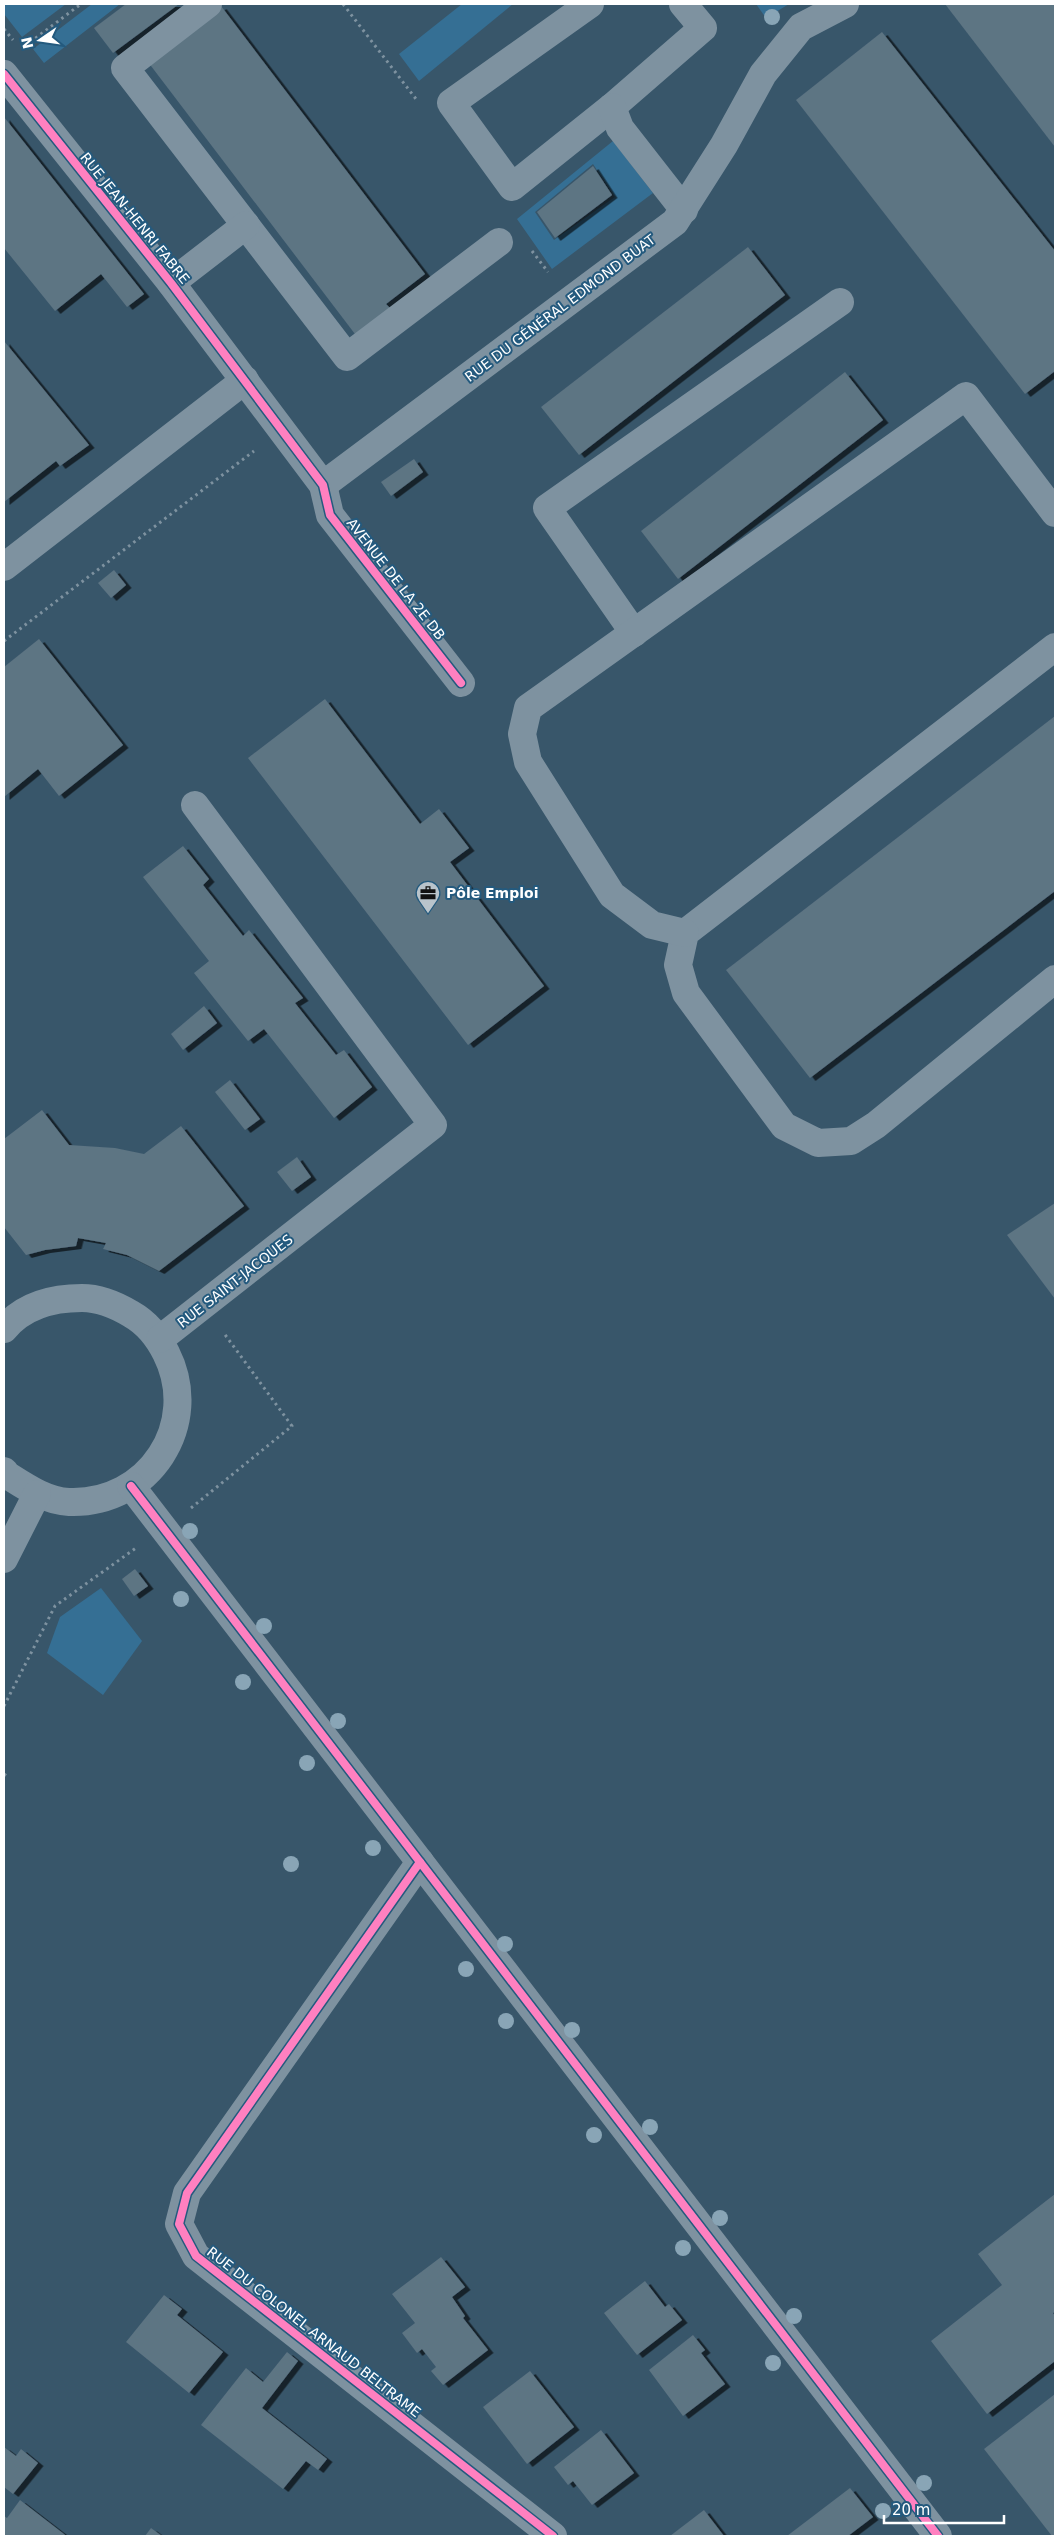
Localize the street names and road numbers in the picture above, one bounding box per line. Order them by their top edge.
street label: RUE JEAN-HENRI FABRE [77,149,193,287]
street label: RUE DU GÉNÉRAL EDMOND BUAT [462,231,659,385]
street label: AVENUE DE LA 2E DB [344,515,448,643]
street label: RUE SAINT-JACQUES [174,1231,296,1331]
street label: RUE DU COLONEL ARNAUD BELTRAME [204,2244,424,2420]

